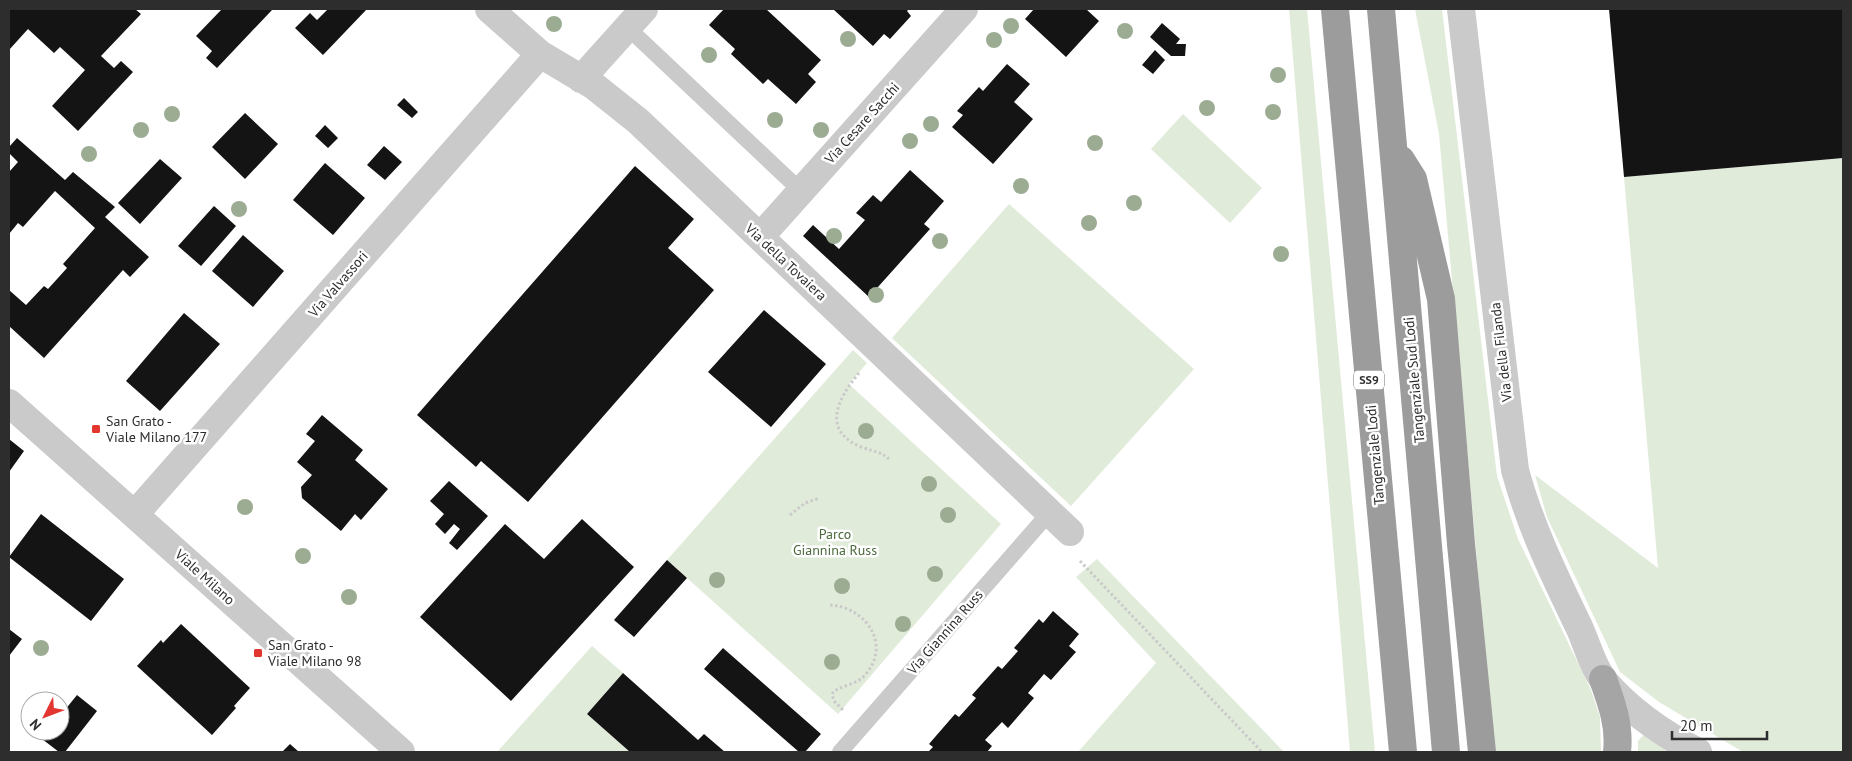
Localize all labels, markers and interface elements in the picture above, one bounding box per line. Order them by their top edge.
street label: Via Cesare Sacchi [820,79,903,168]
street label: Via della Tovaiera [741,219,831,304]
street label: Via Valvassori [304,247,372,322]
street label: Via della Filanda [1486,301,1516,404]
street label: Tangenziale Sud Lodi [1400,316,1428,444]
road number: SS9 [1354,370,1384,390]
street label: Tangenziale Lodi [1362,404,1388,506]
place label: San Grato - Viale Milano 177 [105,412,207,446]
marker: San Grato - Viale Milano 177 [90,423,102,435]
park label: Parco Giannina Russ [793,525,877,559]
street label: Viale Milano [171,545,239,609]
street label: Via Giannina Russ [903,586,987,679]
place label: San Grato - Viale Milano 98 [267,636,362,670]
marker: San Grato - Viale Milano 98 [252,647,264,659]
north arrow [20,691,70,741]
scale bar [1672,708,1767,740]
text: N [26,715,45,734]
text: 20 m [1680,716,1713,735]

